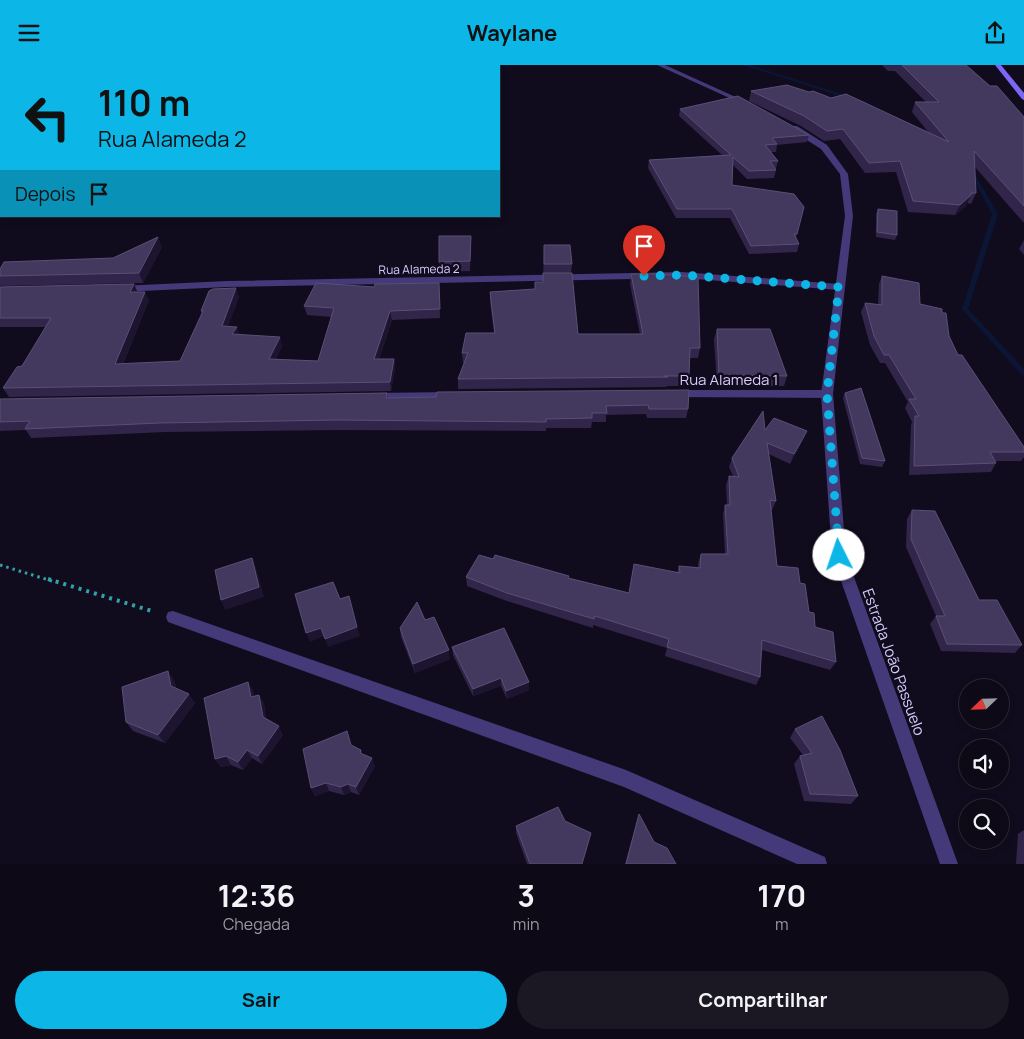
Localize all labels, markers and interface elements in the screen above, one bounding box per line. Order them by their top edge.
text: Waylane [467,18,557,48]
icon: menu [15,19,43,47]
icon: share [981,19,1009,47]
text: 110 m [98,79,190,127]
icon: left [15,85,80,150]
text: Rua Alameda 2 [98,124,247,154]
icon: arrive [85,180,113,208]
text: Depois [15,181,75,207]
pin [623,225,665,276]
icon: arrive [630,232,658,260]
street label: Rua Alameda 2 [378,260,460,278]
street label: Rua Alameda 1 [680,369,778,390]
position arrow [812,528,864,580]
street label: Estrada João Passuelo [858,586,930,739]
north arrow [959,679,1009,729]
map controls [959,679,1009,849]
button: sound [959,739,1009,789]
button: search [959,799,1009,849]
text: 12:36 [218,875,295,916]
text: 3 [517,875,535,916]
text: 170 [757,875,806,916]
text: Chegada [223,913,290,935]
text: min [513,913,540,935]
text: m [775,913,789,935]
button: Sair [15,971,507,1029]
button: Compartilhar [517,971,1009,1029]

